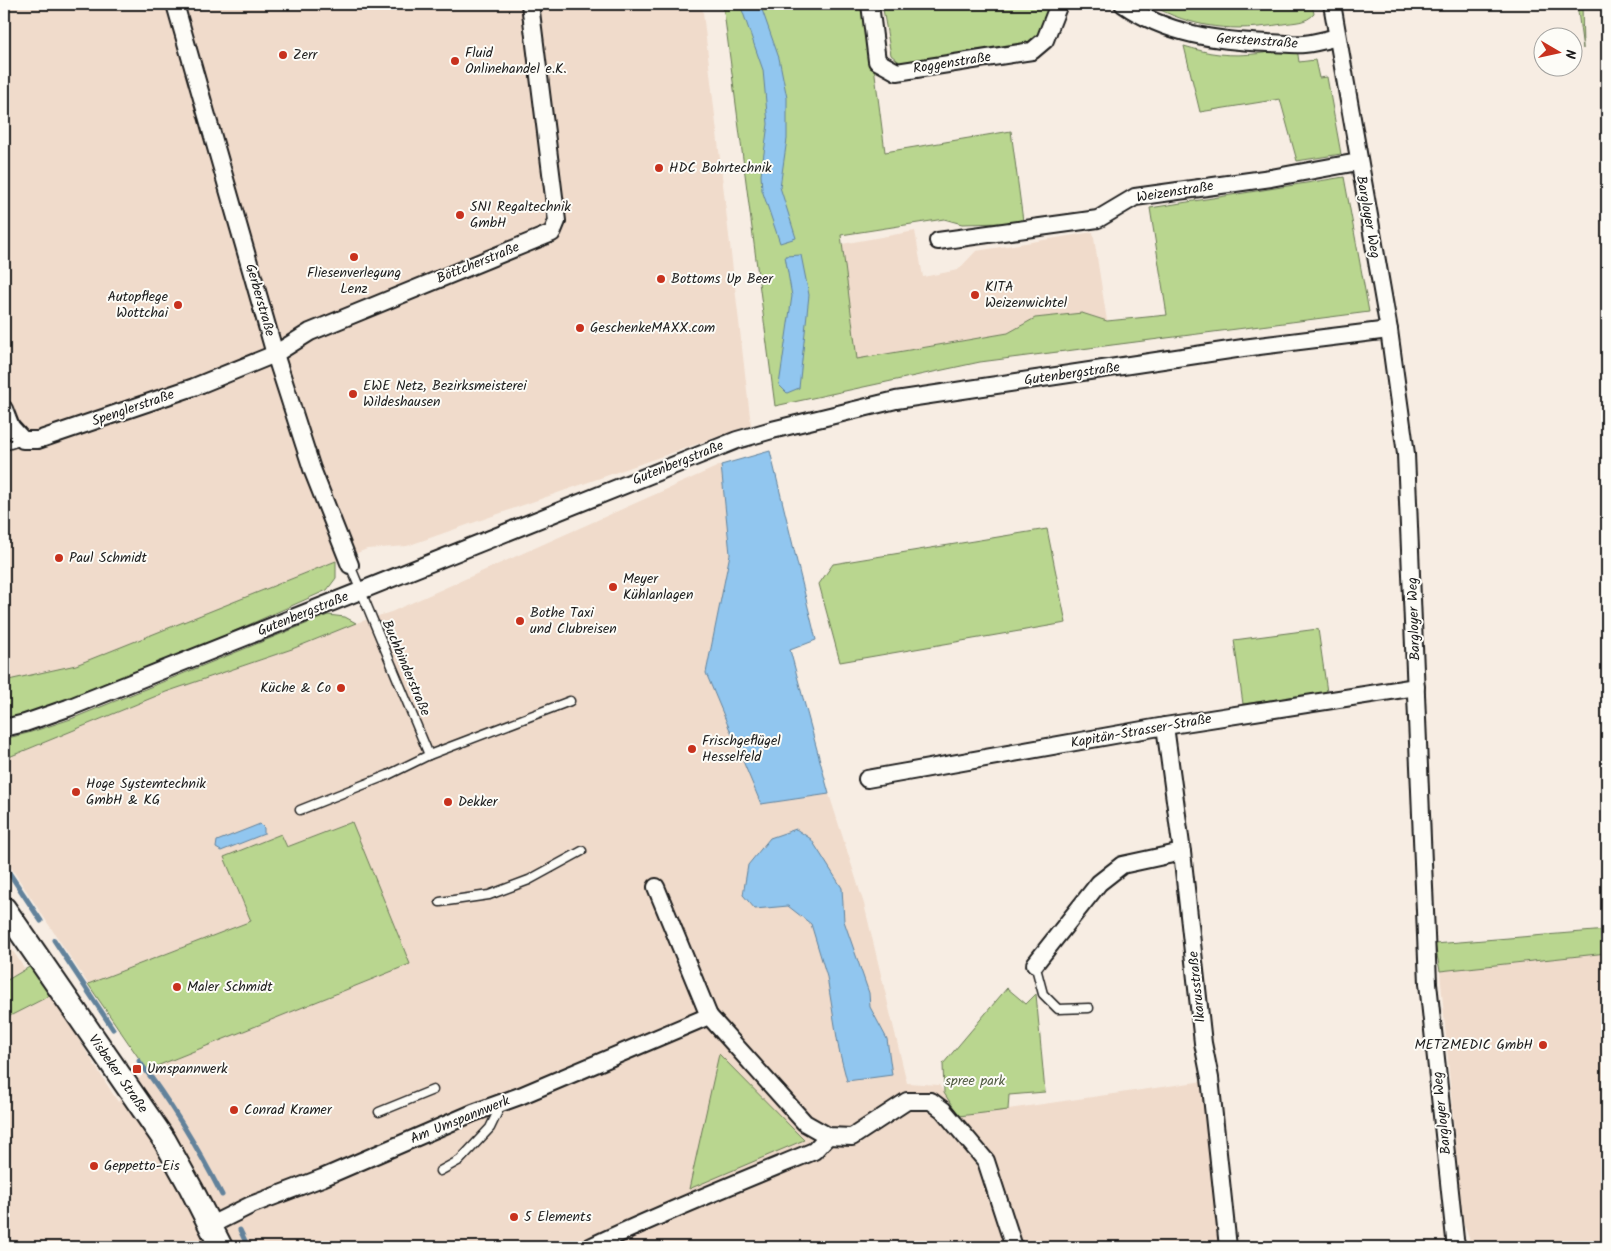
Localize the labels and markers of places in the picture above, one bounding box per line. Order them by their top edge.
place label: Fluid Onlinehandel e.K. [465,42,567,80]
place label: Zerr [293,44,319,66]
marker: Zerr [277,49,289,61]
marker: Fluid Onlinehandel e.K. [449,55,461,67]
place label: HDC Bohrtechnik [669,157,772,179]
marker: HDC Bohrtechnik [653,162,665,174]
place label: SNI Regaltechnik GmbH [470,196,571,234]
marker: SNI Regaltechnik GmbH [454,209,466,221]
marker: Fliesenverlegung Lenz [348,251,360,263]
place label: Fliesenverlegung Lenz [307,262,401,300]
place label: Bottoms Up Beer [671,268,774,290]
marker: Bottoms Up Beer [655,273,667,285]
place label: KITA Weizenwichtel [985,276,1068,314]
place label: Autopflege Wottchai [107,286,169,324]
marker: KITA Weizenwichtel [969,289,981,301]
marker: Autopflege Wottchai [172,299,184,311]
place label: GeschenkeMAXX.com [590,317,715,339]
marker: GeschenkeMAXX.com [574,322,586,334]
place label: EWE Netz, Bezirksmeisterei Wildeshausen [363,375,527,413]
marker: EWE Netz, Bezirksmeisterei Wildeshausen [347,388,359,400]
place label: Paul Schmidt [69,547,148,569]
marker: Paul Schmidt [53,552,65,564]
place label: Meyer Kühlanlagen [623,568,693,606]
marker: Meyer Kühlanlagen [607,581,619,593]
place label: Bothe Taxi und Clubreisen [530,602,617,640]
marker: Bothe Taxi und Clubreisen [514,615,526,627]
place label: Küche & Co [260,677,331,699]
marker: Küche & Co [335,682,347,694]
place label: Frischgeflügel Hesselfeld [702,730,781,768]
marker: Frischgeflügel Hesselfeld [686,743,698,755]
place label: Hoge Systemtechnik GmbH & KG [86,773,206,811]
marker: Hoge Systemtechnik GmbH & KG [70,786,82,798]
place label: Dekker [458,791,499,813]
marker: Dekker [442,796,454,808]
place label: Maler Schmidt [187,976,273,998]
marker: Maler Schmidt [171,981,183,993]
place label: METZMEDIC GmbH [1415,1034,1533,1056]
marker: METZMEDIC GmbH [1537,1039,1549,1051]
place label: Umspannwerk [147,1058,228,1080]
marker: Umspannwerk [131,1063,143,1075]
place label: Conrad Kramer [244,1099,333,1121]
marker: Conrad Kramer [228,1104,240,1116]
place label: Geppetto-Eis [104,1155,180,1177]
marker: Geppetto-Eis [88,1160,100,1172]
place label: 5 Elements [524,1206,591,1228]
marker: 5 Elements [508,1211,520,1223]

